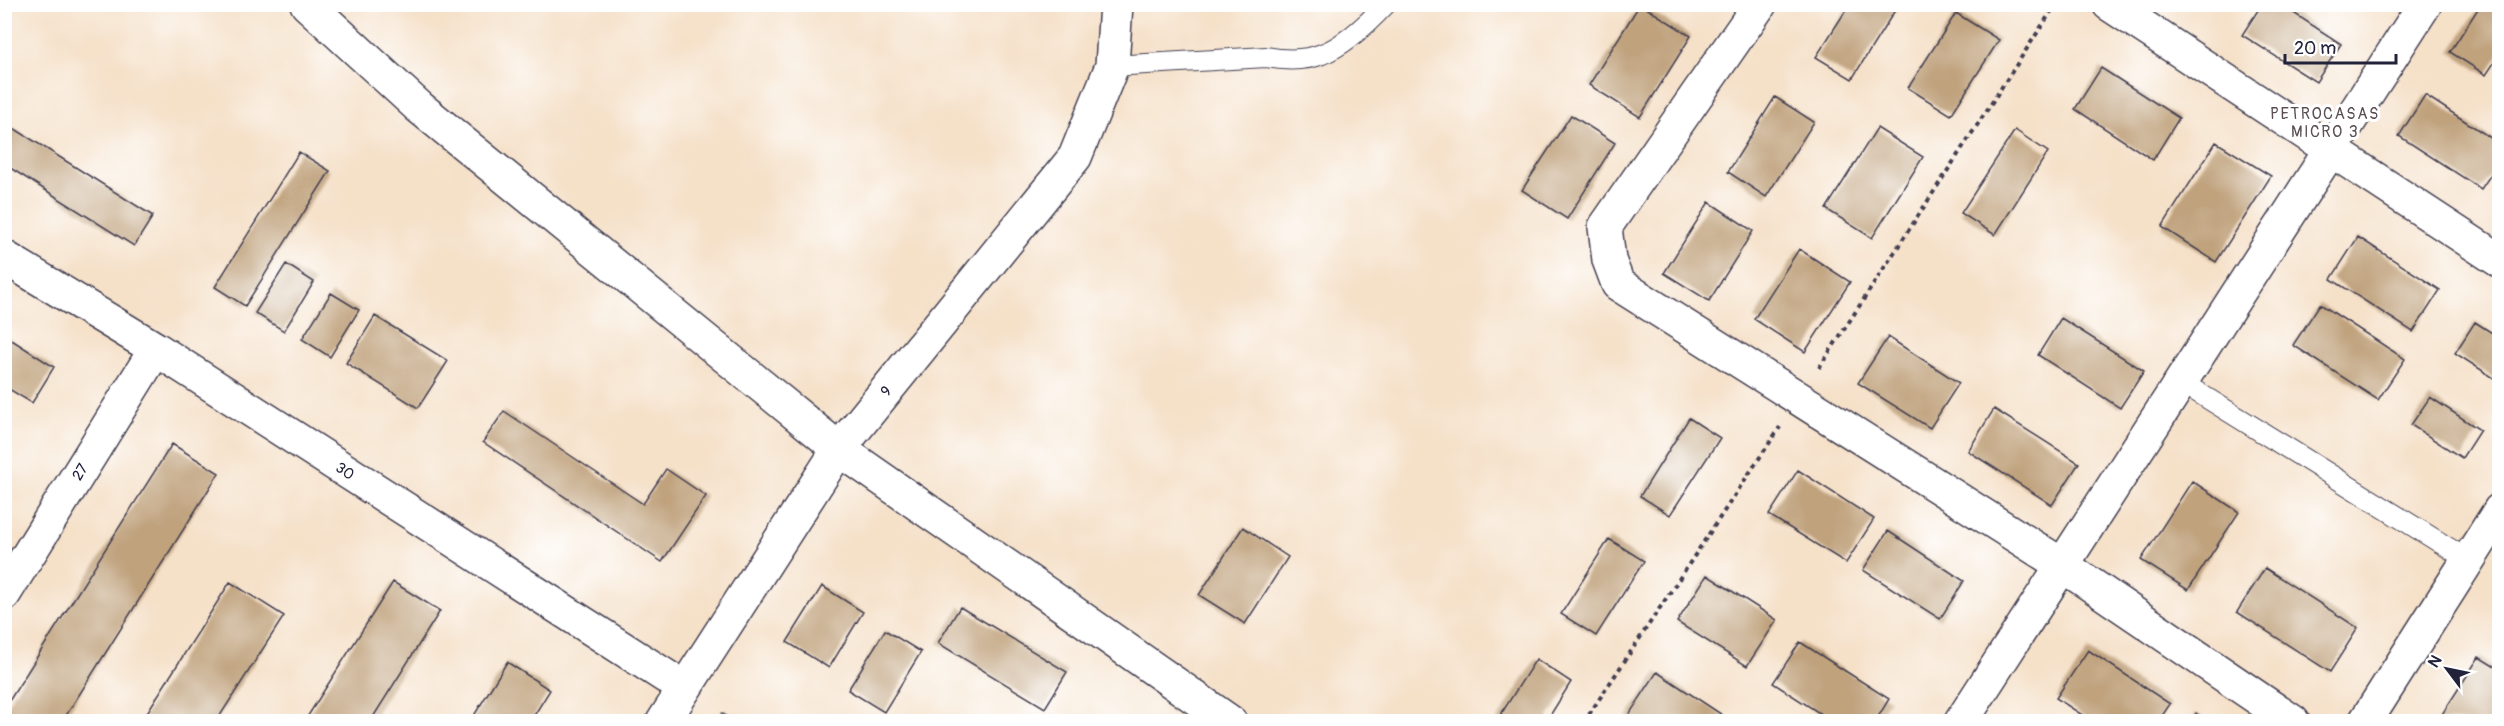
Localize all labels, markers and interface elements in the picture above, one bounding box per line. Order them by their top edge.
scale bar [2285,27,2396,65]
text: 20 m [2294,37,2336,60]
district label: PETROCASAS MICRO 3 [2270,104,2380,142]
street label: 9 [877,382,896,400]
street label: 30 [332,458,358,484]
street label: 27 [68,460,93,484]
north arrow [2417,639,2477,699]
text: N [2424,652,2447,671]

